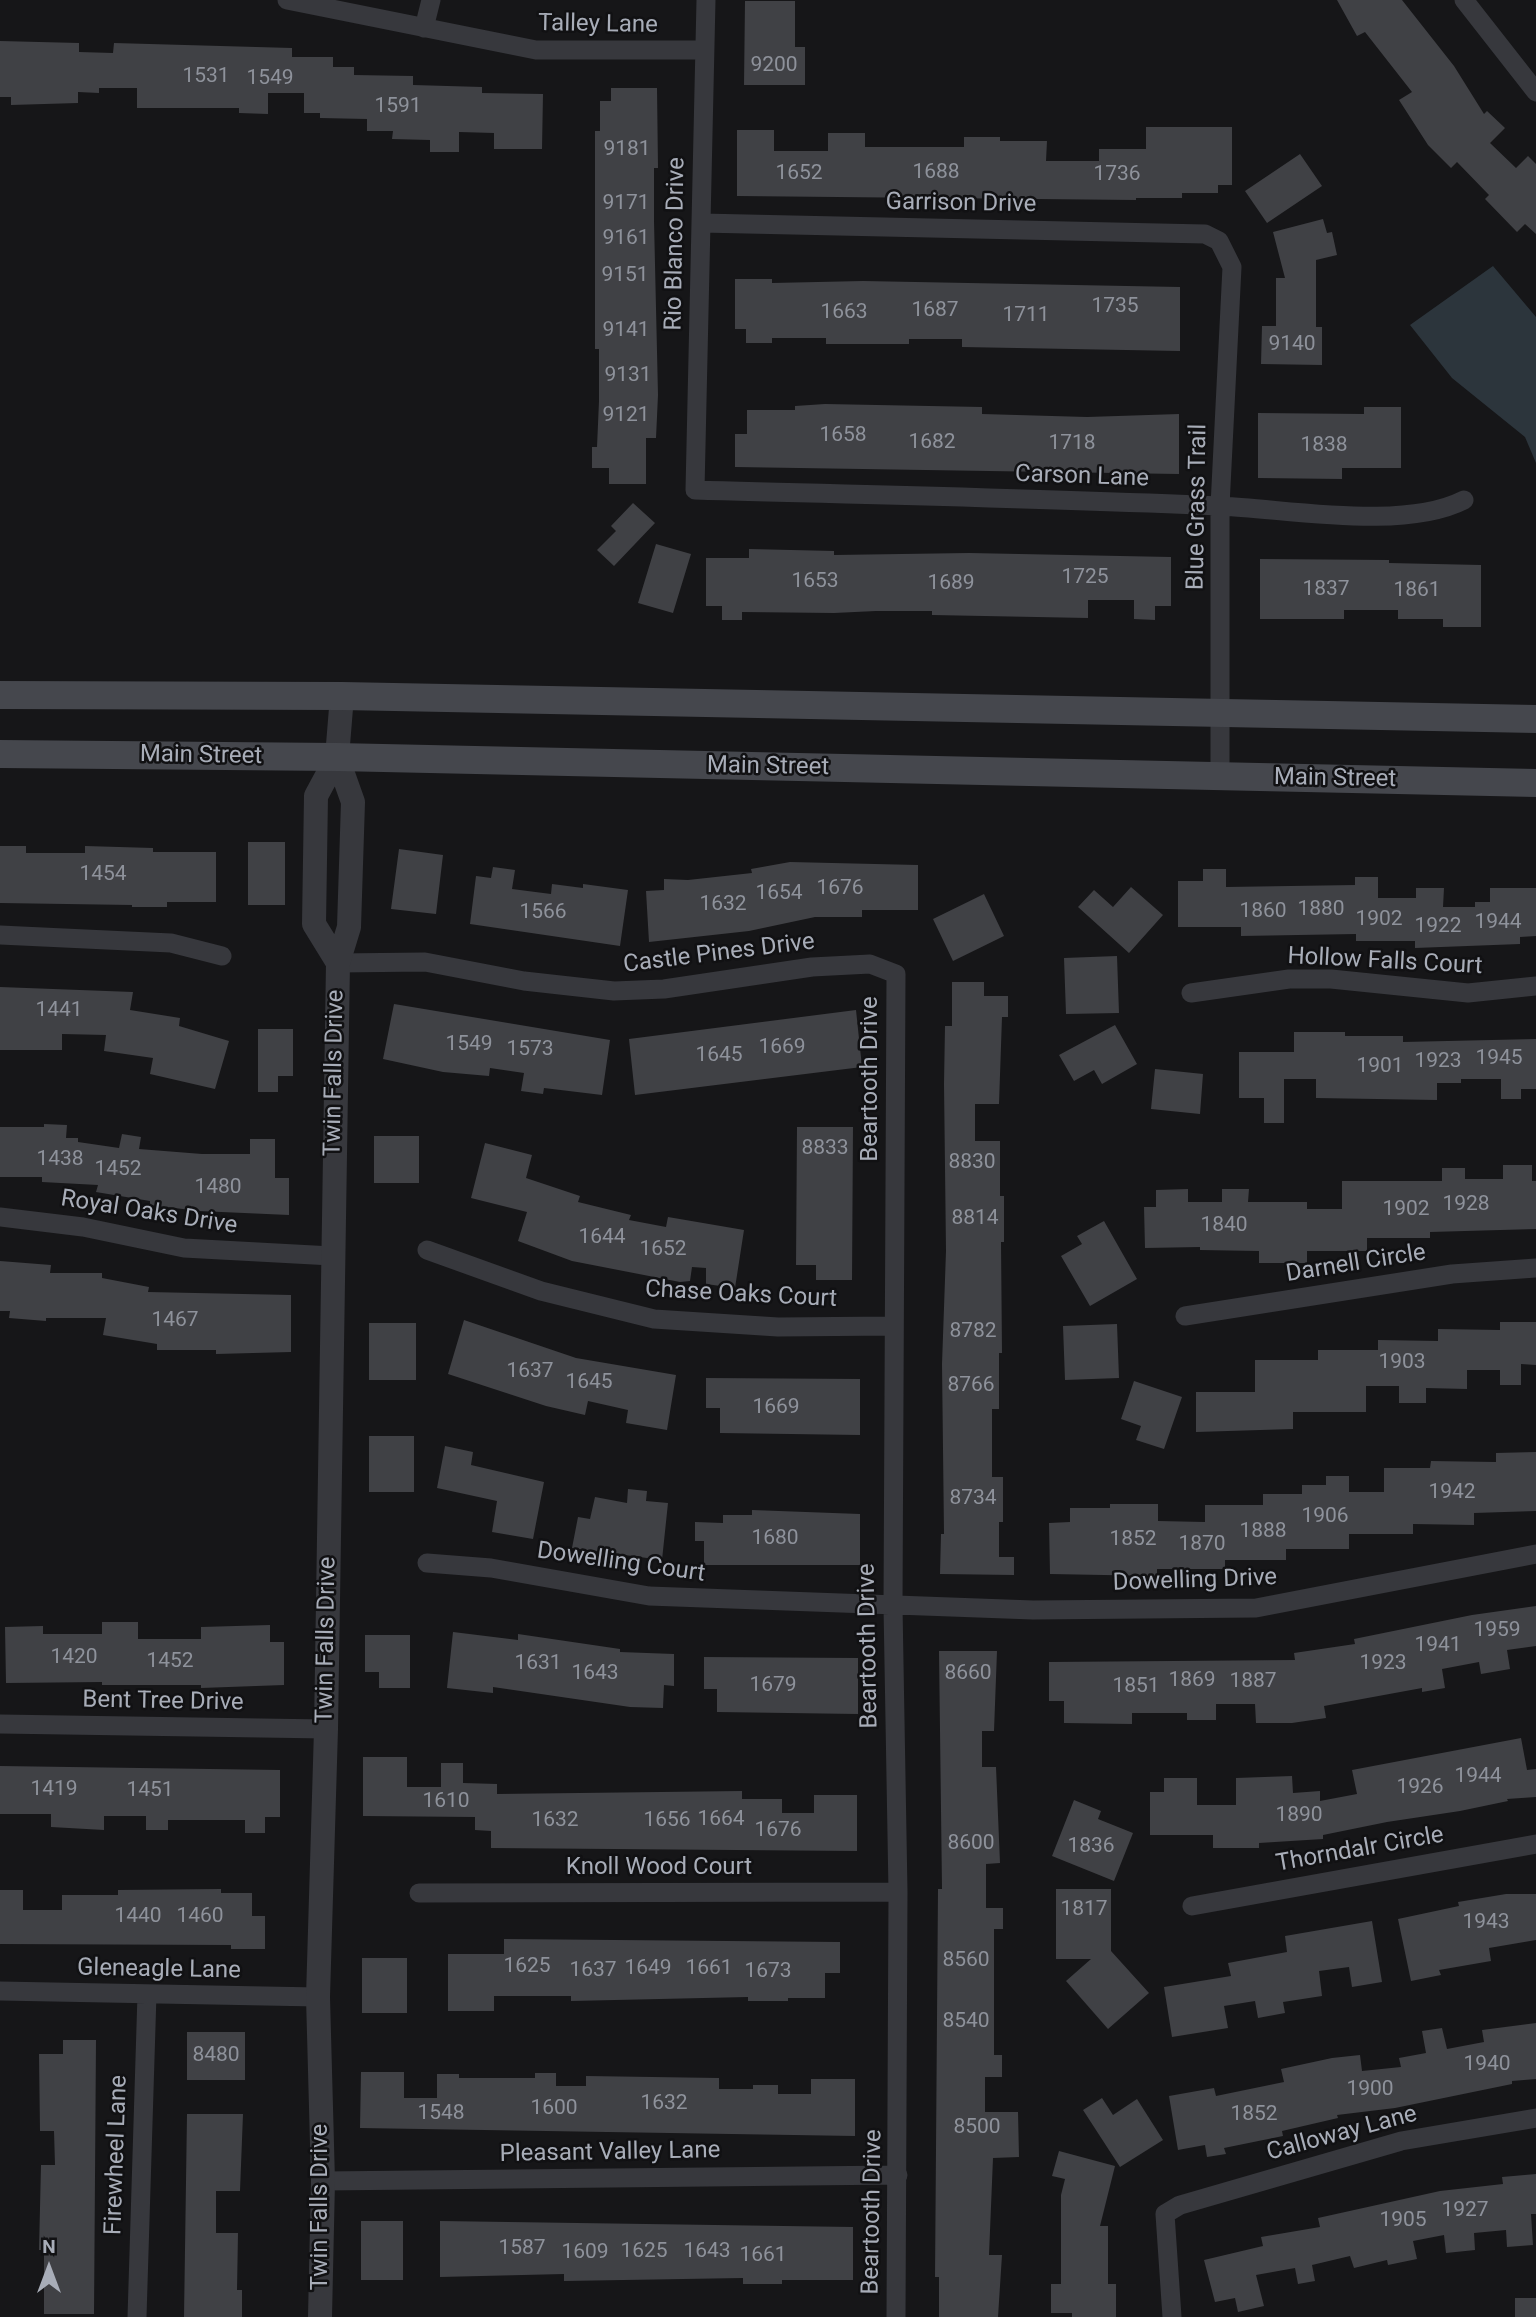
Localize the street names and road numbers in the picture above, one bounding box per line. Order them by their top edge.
street label: Talley Lane [538,10,658,40]
street label: Rio Blanco Drive [660,157,692,331]
street label: Garrison Drive [885,188,1037,220]
street label: Blue Grass Trail [1182,424,1214,590]
street label: Carson Lane [1015,460,1149,494]
street label: Main Street [140,741,262,771]
street label: Main Street [707,752,829,782]
street label: Main Street [1274,764,1396,794]
street label: Castle Pines Drive [622,928,816,980]
street label: Hollow Falls Court [1287,943,1483,981]
street label: Twin Falls Drive [319,989,351,1157]
street label: Beartooth Drive [857,996,885,1162]
street label: Royal Oaks Drive [59,1185,239,1241]
street label: Darnell Circle [1284,1239,1428,1289]
street label: Chase Oaks Court [644,1276,838,1314]
street label: Dowelling Court [535,1537,707,1589]
street label: Twin Falls Drive [311,1556,343,1724]
street label: Beartooth Drive [853,1563,885,1729]
street label: Dowelling Drive [1112,1564,1278,1598]
street label: Bent Tree Drive [82,1686,244,1718]
street label: Thorndalr Circle [1274,1821,1446,1879]
street label: Knoll Wood Court [566,1854,752,1882]
street label: Gleneagle Lane [77,1954,241,1986]
street label: Firewheel Lane [100,2074,134,2236]
street label: Calloway Lane [1264,2100,1420,2168]
street label: Twin Falls Drive [307,2124,335,2290]
street label: Beartooth Drive [857,2129,889,2295]
street label: Pleasant Valley Lane [499,2137,721,2169]

